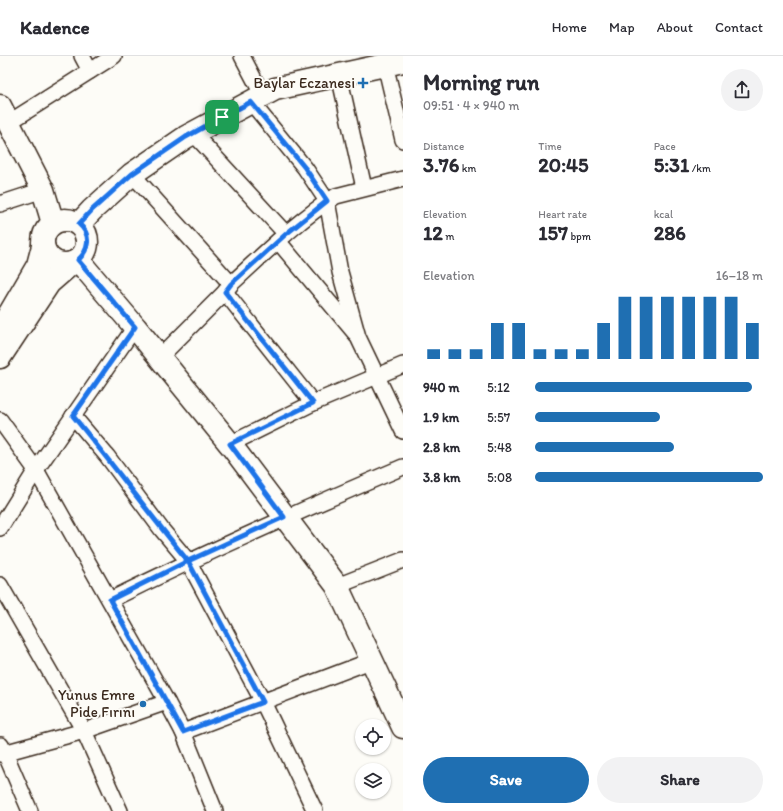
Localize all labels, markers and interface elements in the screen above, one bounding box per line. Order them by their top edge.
text: Kadence [20,16,90,39]
text: Home [552,19,587,36]
text: Map [609,19,635,36]
text: About [657,19,693,36]
text: Contact [715,19,763,36]
text: Morning run [423,69,539,96]
button: share [721,69,763,111]
place label: Baylar Eczanesi [254,74,355,92]
marker: Baylar Eczanesi [358,78,368,88]
text: 09:51 · 4 × 940 m [423,98,519,113]
pin [205,100,239,134]
icon: arrive [211,106,233,128]
text: Distance [423,140,464,153]
text: Time [538,140,562,153]
text: Pace [654,140,676,153]
text: 3.76 [423,153,459,177]
text: 20:45 [538,153,589,177]
text: 5:31 [654,153,689,177]
text: km [459,162,476,175]
text: /km [689,162,711,175]
text: Elevation [423,208,467,221]
text: Heart rate [538,208,587,221]
text: kcal [654,208,673,221]
text: 12 [423,221,443,245]
text: 157 [538,221,568,245]
text: 286 [654,221,686,245]
text: m [443,230,455,243]
text: bpm [568,230,591,243]
text: Elevation [423,268,475,283]
text: 16–18 m [716,268,763,283]
text: 940 m [423,380,459,395]
text: 5:12 [487,380,510,395]
text: 1.9 km [423,410,459,425]
text: 5:57 [487,410,510,425]
text: 2.8 km [423,440,460,455]
text: 5:48 [487,440,512,455]
text: 3.8 km [423,470,461,485]
text: 5:08 [487,470,512,485]
place label: Yunus Emre Pide Fırını [58,686,135,721]
marker: Yunus Emre Pide Fırını [138,699,148,709]
map controls [355,719,391,799]
button: locate [355,719,391,755]
button: Save [423,757,589,803]
button: Share [597,757,763,803]
button: layers [355,763,391,799]

